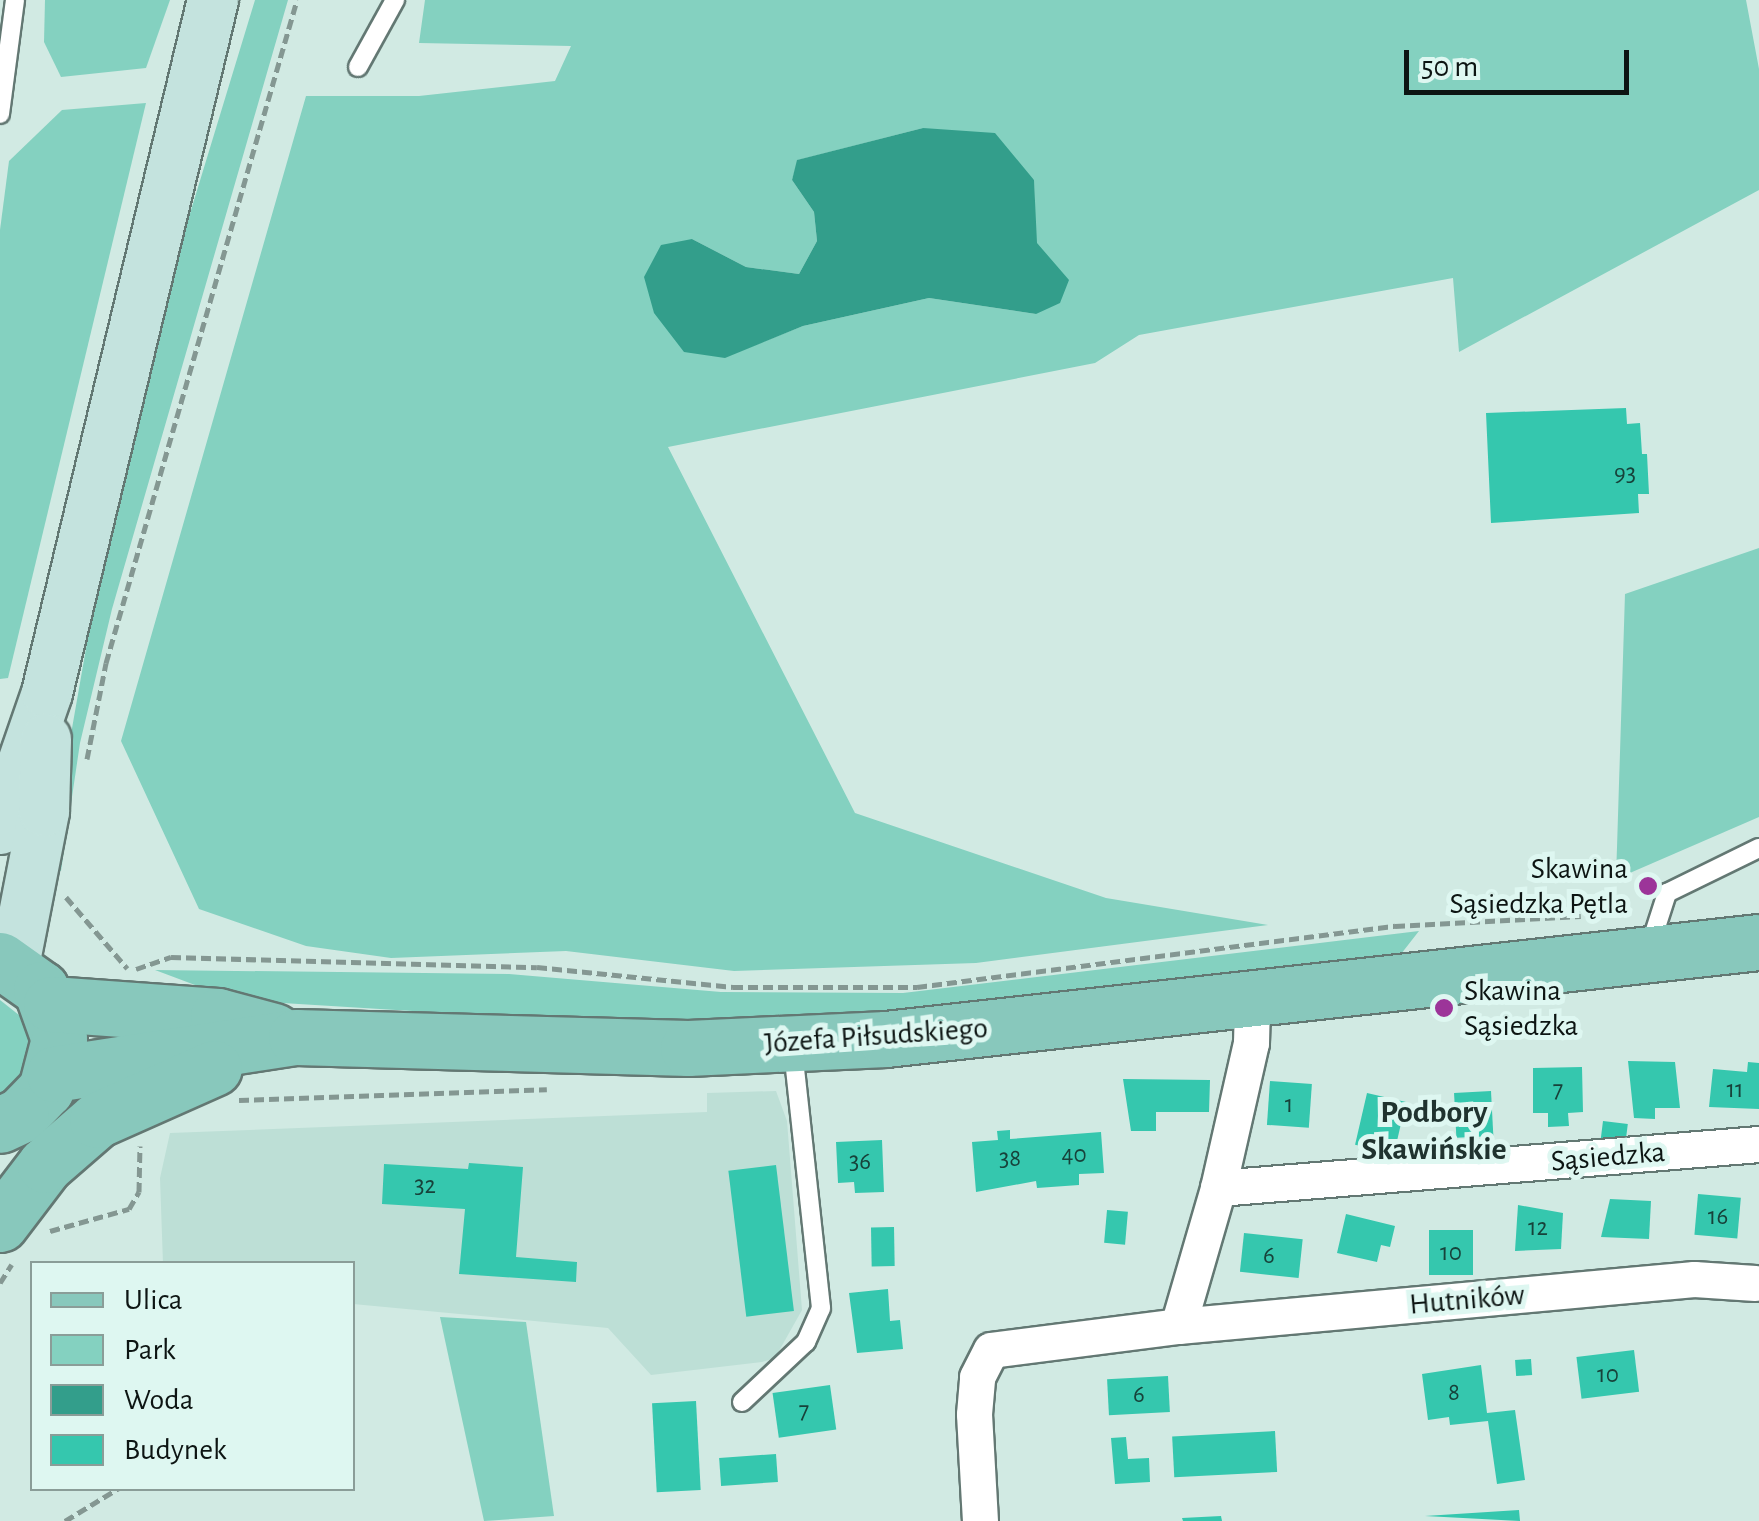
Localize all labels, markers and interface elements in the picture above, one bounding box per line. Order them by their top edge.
scale bar [1409,30,1634,92]
text: 50 m [1421,52,1478,82]
house number: 93 [1614,459,1636,489]
place label: Skawina Sąsiedzka Pętla [1450,851,1628,922]
marker: Skawina Sąsiedzka Pętla [1637,875,1659,897]
place label: Skawina Sąsiedzka [1464,973,1578,1044]
marker: Skawina Sąsiedzka [1433,997,1455,1019]
street label: Józefa Piłsudskiego [763,1010,989,1062]
house number: 7 [1553,1075,1563,1105]
house number: 11 [1726,1075,1744,1105]
house number: 1 [1285,1090,1293,1120]
district label: Podbory Skawińskie [1361,1094,1507,1169]
street label: Sąsiedzka [1549,1134,1667,1180]
house number: 40 [1061,1140,1087,1170]
house number: 38 [999,1144,1021,1174]
house number: 36 [849,1147,871,1177]
house number: 32 [414,1171,436,1201]
house number: 16 [1708,1202,1728,1232]
house number: 12 [1528,1213,1548,1243]
house number: 10 [1440,1238,1462,1268]
house number: 6 [1263,1241,1275,1271]
legend [30,1261,355,1491]
street label: Hutników [1408,1277,1526,1323]
text: Ulica [124,1285,183,1315]
text: Park [124,1335,176,1365]
house number: 10 [1597,1360,1619,1390]
house number: 8 [1448,1378,1460,1408]
house number: 6 [1133,1380,1145,1410]
text: Woda [124,1385,194,1415]
house number: 7 [799,1396,809,1426]
text: Budynek [124,1435,227,1465]

